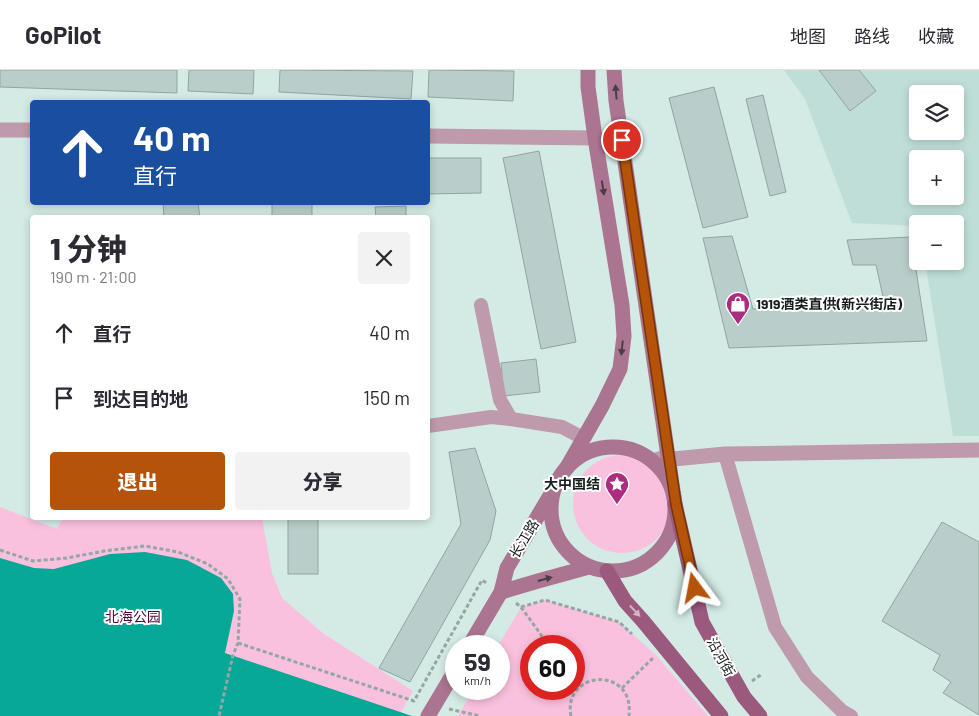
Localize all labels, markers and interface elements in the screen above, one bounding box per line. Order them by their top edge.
text: GoPilot [25,20,102,49]
text: 地图 [790,25,826,47]
text: 路线 [854,25,890,47]
text: 收藏 [918,25,954,47]
one-way arrow [611,84,619,100]
map controls [909,85,964,270]
button: layers [909,85,964,140]
text: 40 m [133,116,210,158]
pin [601,119,643,161]
icon: ahead [50,120,115,185]
icon: arrive [608,126,636,154]
button: + [909,150,964,205]
text: 直行 [133,162,177,188]
one-way arrow [599,180,607,196]
button: − [909,215,964,270]
text: 1 分钟 [50,230,127,266]
button: close [358,232,410,284]
text: 190 m · 21:00 [50,267,137,286]
shop icon: 1919酒类直供(新兴街店) [725,291,751,325]
place label: 1919酒类直供(新兴街店) [756,295,902,312]
icon: ahead [50,319,78,347]
text: 40 m [369,321,410,344]
text: 直行 [93,322,131,345]
one-way arrow [618,341,626,357]
icon: arrive [50,384,78,412]
text: 150 m [363,386,410,409]
text: 到达目的地 [93,387,188,410]
button: 退出 [50,452,225,510]
button: 分享 [235,452,410,510]
place icon: 大中国结 [604,471,630,505]
place label: 大中国结 [544,475,600,492]
street label: 长江路 [505,516,542,561]
position arrow [668,561,720,613]
one-way arrow [537,574,552,582]
one-way arrow [629,605,640,618]
park label: 北海公园 [105,608,161,625]
street label: 沿河街 [704,634,739,679]
speed limit sign: 60 [520,635,585,700]
text: 59 [464,646,491,676]
text: km/h [464,673,491,687]

